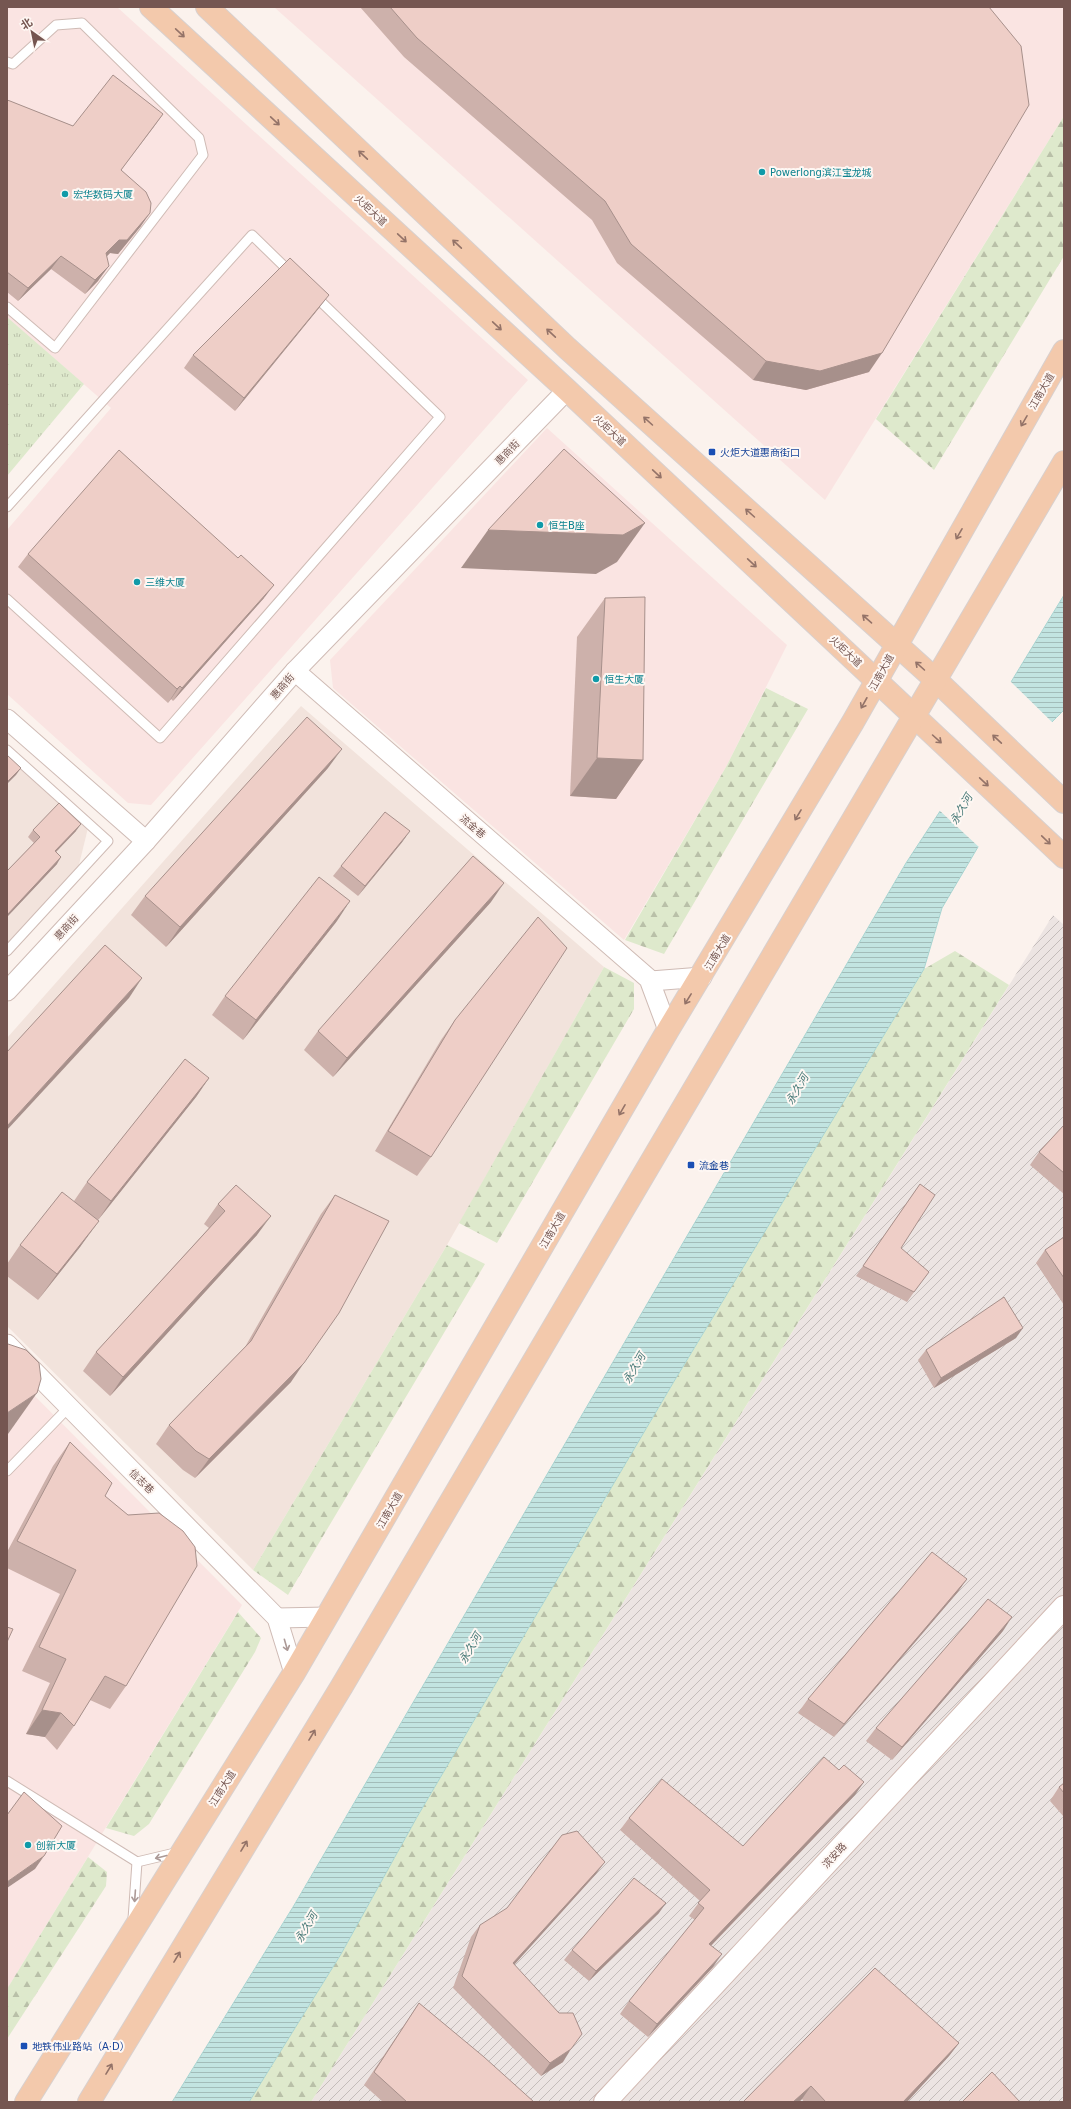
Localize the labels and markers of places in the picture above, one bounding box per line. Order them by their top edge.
marker: Powerlong滨江宝龙城 [757,167,767,177]
place label: Powerlong滨江宝龙城 [770,167,872,178]
marker: 宏华数码大厦 [60,189,70,199]
place label: 宏华数码大厦 [73,189,133,200]
marker: 火炬大道惠商街口 [707,447,717,457]
place label: 火炬大道惠商街口 [720,447,800,458]
marker: 恒生B座 [535,520,545,530]
place label: 恒生B座 [548,520,585,531]
marker: 三维大厦 [132,577,142,587]
place label: 三维大厦 [145,577,185,588]
marker: 恒生大厦 [591,674,601,684]
place label: 恒生大厦 [604,674,644,685]
marker: 流金巷 [686,1160,696,1170]
place label: 流金巷 [699,1160,729,1171]
marker: 创新大厦 [23,1840,33,1850]
place label: 创新大厦 [36,1840,76,1851]
marker: 地铁伟业路站（A·D） [19,2041,29,2051]
place label: 地铁伟业路站（A·D） [32,2041,130,2052]

